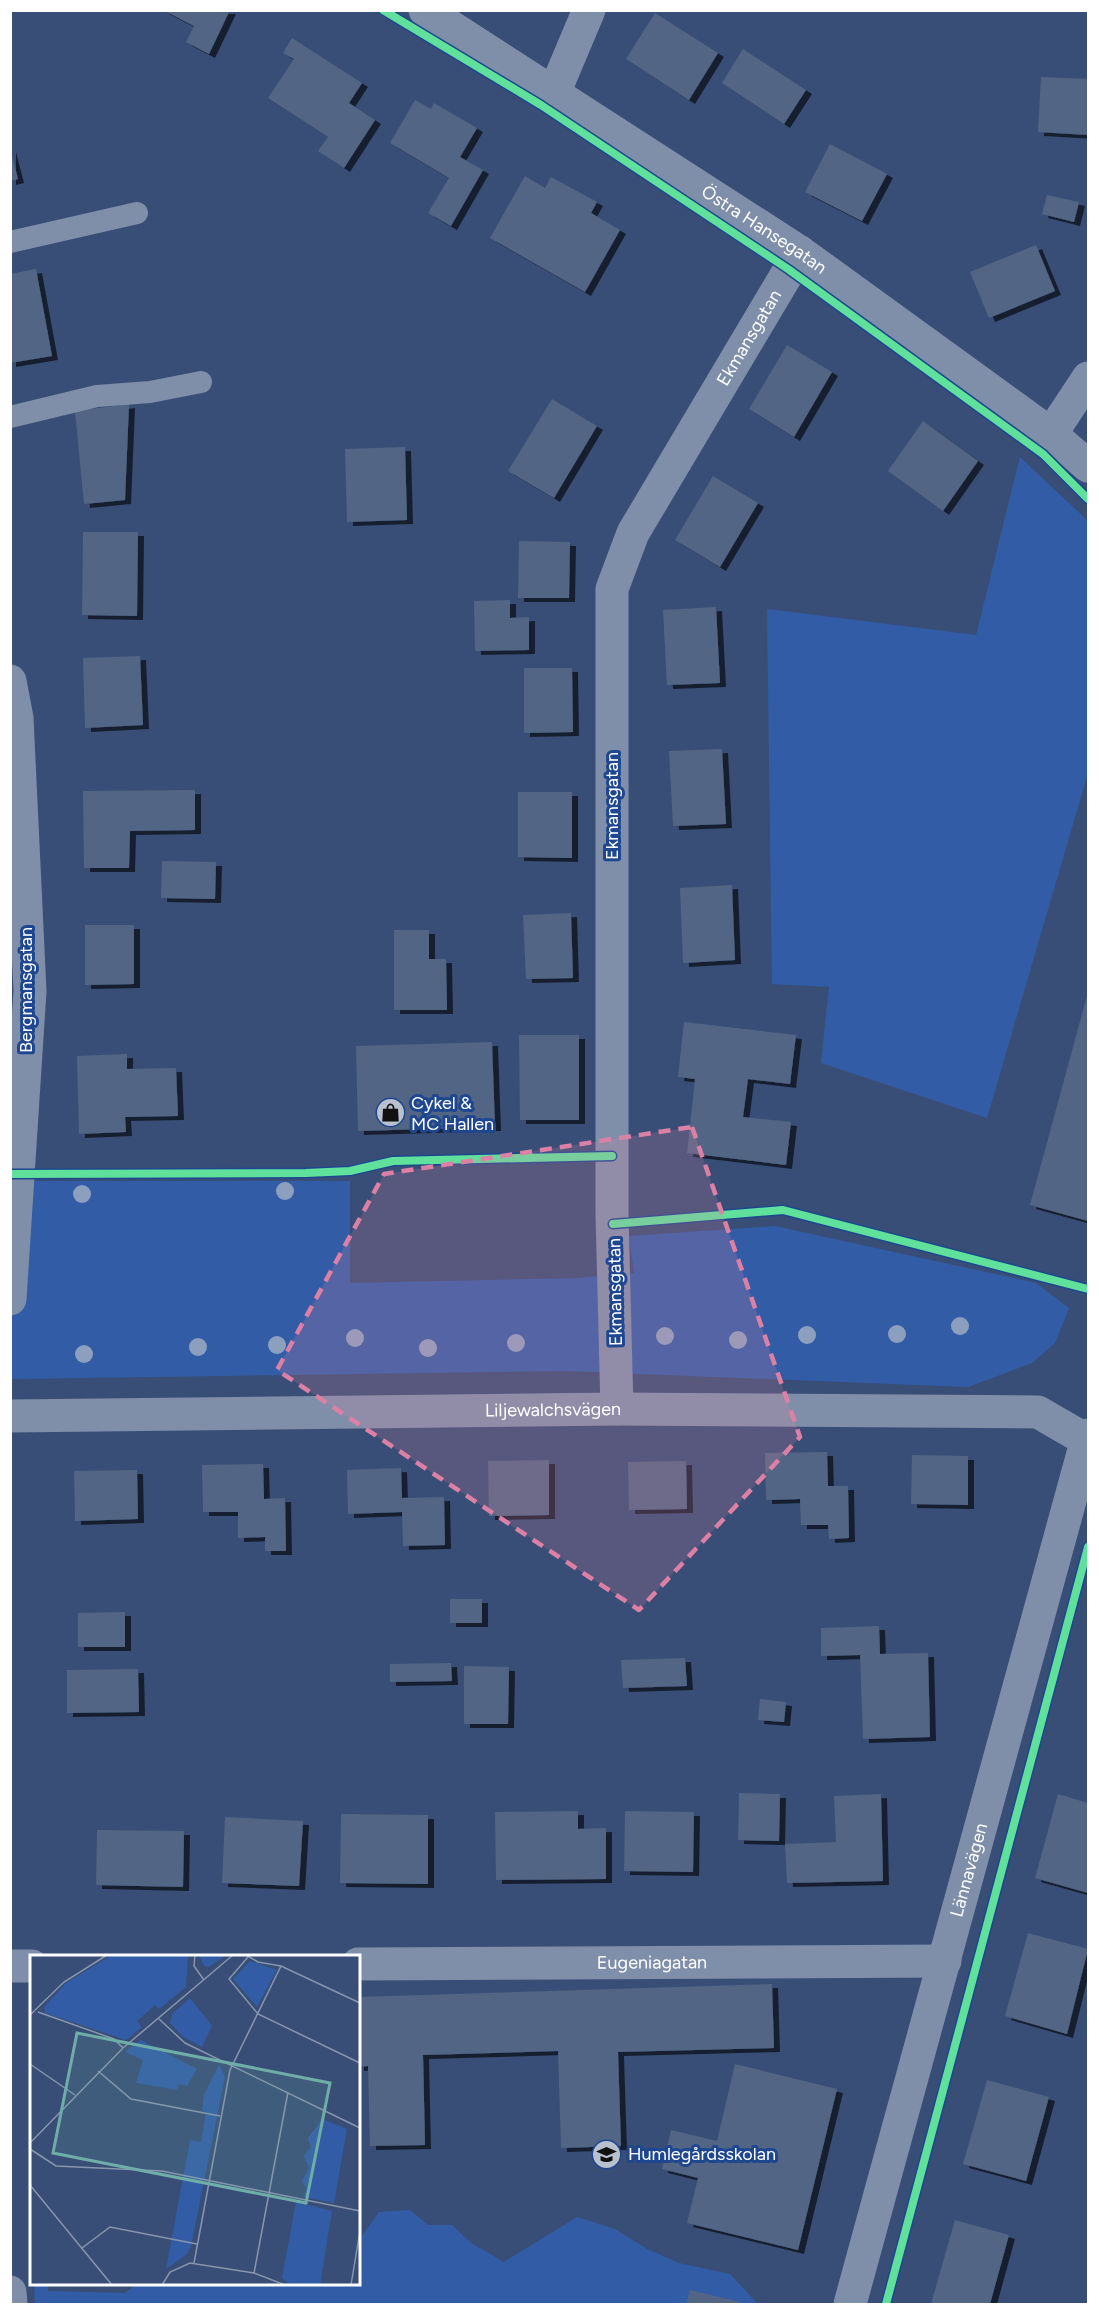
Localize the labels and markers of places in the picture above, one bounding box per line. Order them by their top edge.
place label: Cykel & MC Hallen [411,1092,494,1135]
shop icon: Cykel & MC Hallen [374,1097,406,1129]
school or university icon: Humlegårdsskolan [591,2138,623,2170]
place label: Humlegårdsskolan [628,2143,776,2165]

